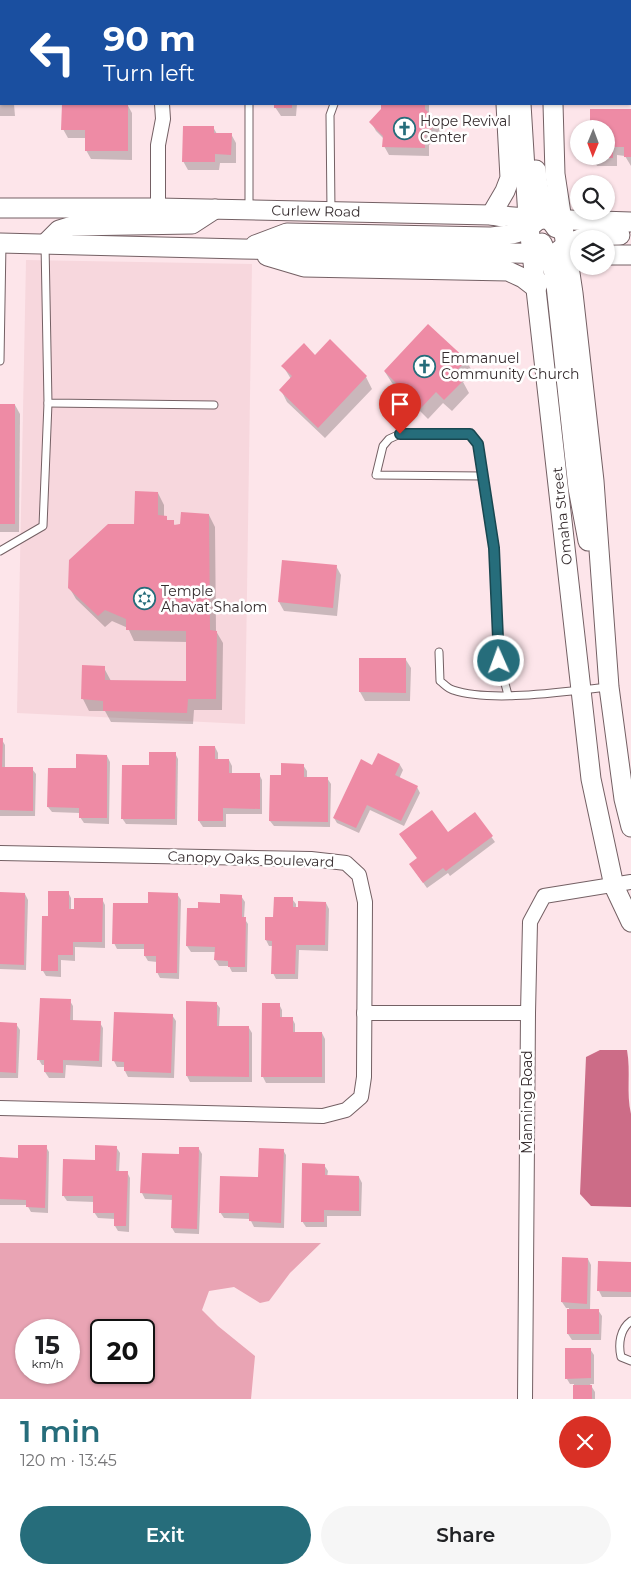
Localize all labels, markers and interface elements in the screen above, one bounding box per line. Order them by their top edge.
text: 90 m [103,17,196,60]
icon: left [20,20,85,85]
text: Turn left [103,60,195,87]
place label: Hope Revival Center [420,112,511,146]
church icon: Hope Revival Center [392,117,416,141]
north arrow [570,120,615,165]
map controls [570,120,615,275]
button: search [570,175,615,220]
street label: Curlew Road [271,201,361,221]
button: layers [570,230,615,275]
place label: Emmanuel Community Church [441,349,580,383]
church icon: Emmanuel Community Church [413,354,437,378]
pin [379,383,421,434]
icon: arrive [386,390,414,418]
street label: Omaha Street [548,466,576,566]
place label: Temple Ahavat Shalom [161,582,267,616]
synagogue icon: Temple Ahavat Shalom [133,587,157,611]
position arrow [472,634,524,686]
street label: Canopy Oaks Boulevard [167,847,335,871]
street label: Manning Road [518,1050,536,1154]
speed limit sign: 20 [90,1319,155,1384]
text: 15 [35,1330,60,1360]
text: km/h [31,1356,64,1371]
text: 1 min [20,1413,101,1450]
button: close [559,1416,611,1468]
text: 120 m · 13:45 [20,1451,117,1470]
button: Exit [20,1506,311,1564]
button: Share [321,1506,611,1564]

